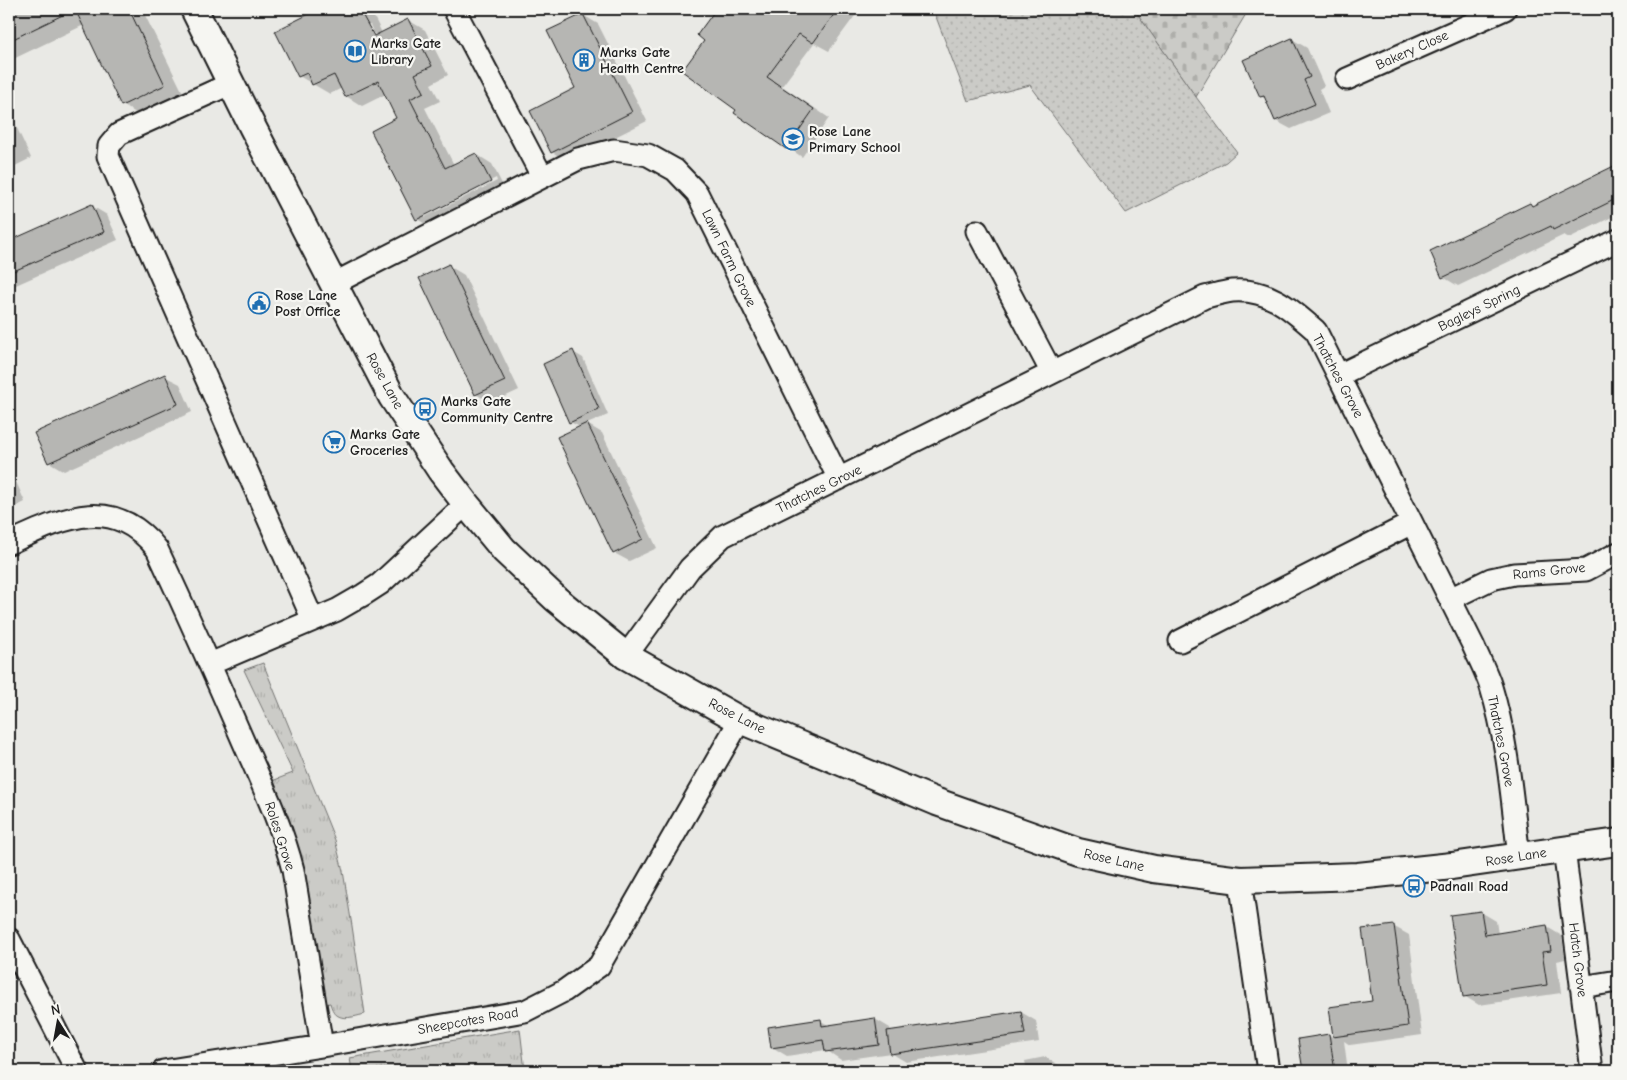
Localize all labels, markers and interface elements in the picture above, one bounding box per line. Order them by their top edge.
street label: Bakery Close [1373,26,1451,74]
place label: Marks Gate Library [371,35,441,68]
library icon: Marks Gate Library [343,39,367,63]
place label: Marks Gate Health Centre [600,44,684,77]
building icon: Marks Gate Health Centre [572,48,596,72]
place label: Rose Lane Primary School [809,123,900,156]
school or university icon: Rose Lane Primary School [781,127,805,151]
street label: Lawn Farm Grove [698,207,760,309]
street label: Bagleys Spring [1435,281,1523,335]
place label: Rose Lane Post Office [275,287,340,320]
public building icon: Rose Lane Post Office [247,291,271,315]
street label: Thatches Grove [1309,331,1367,421]
street label: Rose Lane [363,350,407,412]
place label: Marks Gate Community Centre [441,393,553,426]
bus stop icon: Marks Gate Community Centre [413,397,437,421]
place label: Marks Gate Groceries [350,426,420,459]
supermarket icon: Marks Gate Groceries [322,430,346,454]
street label: Thatches Grove [774,461,864,517]
street label: Rams Grove [1512,559,1586,583]
street label: Rose Lane [706,694,768,738]
street label: Thatches Grove [1484,694,1518,788]
street label: Roles Grove [261,799,299,873]
street label: Rose Lane [1484,844,1548,870]
street label: Rose Lane [1082,845,1146,875]
bus stop icon: Padnall Road [1402,874,1426,898]
place label: Padnall Road [1430,878,1508,895]
street label: Hatch Grove [1565,922,1591,998]
north arrow [32,998,82,1048]
text: N [50,1001,62,1019]
street label: Sheepcotes Road [416,1004,520,1038]

